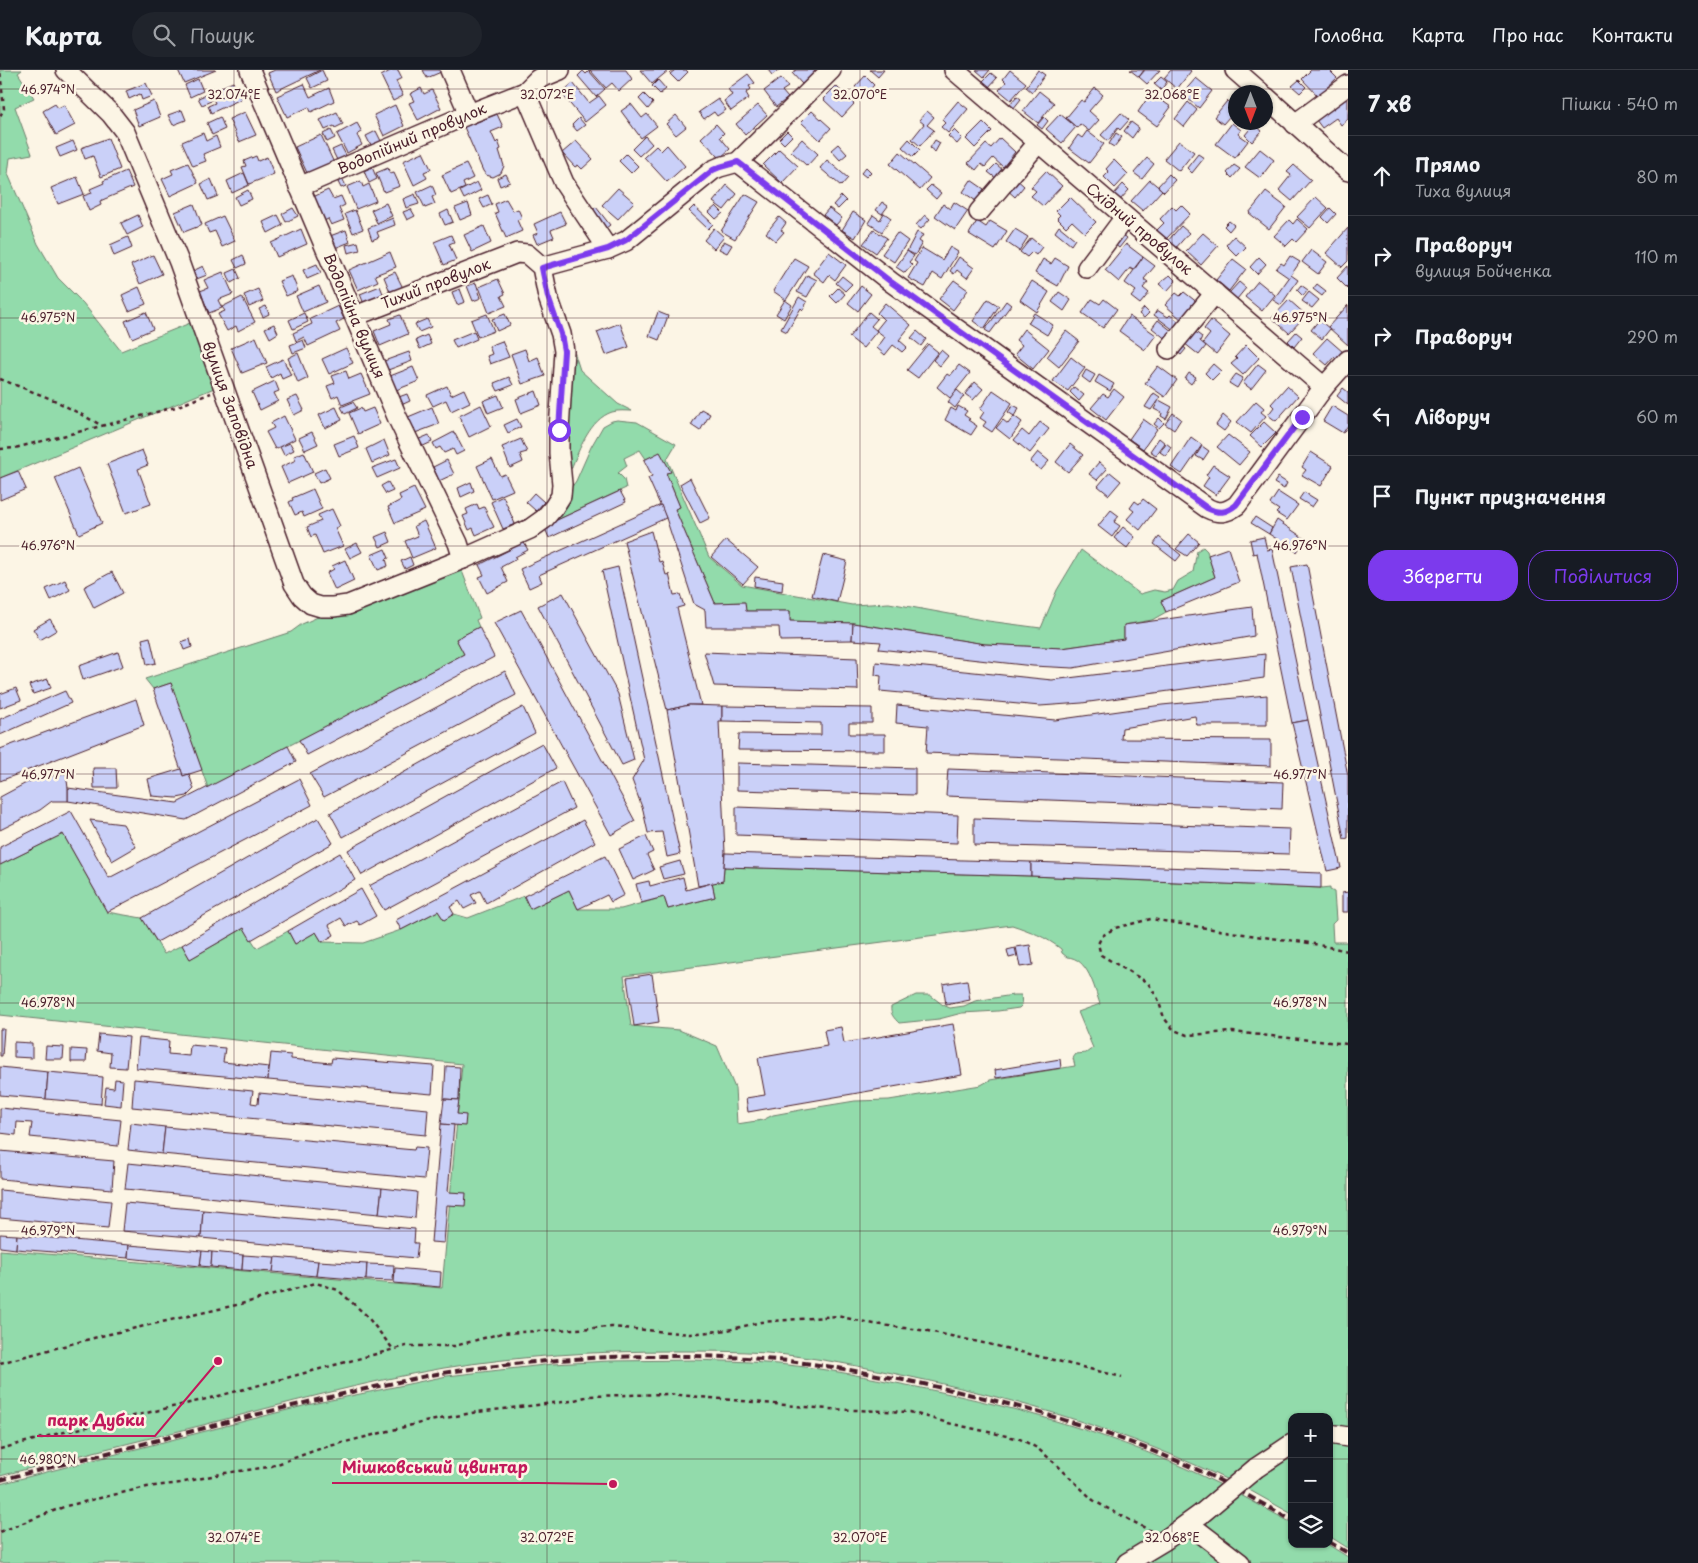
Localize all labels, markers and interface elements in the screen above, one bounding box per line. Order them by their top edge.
search box [132,12,482,57]
text: Карта [25,17,102,53]
icon: search [150,21,178,49]
text: Пошук [190,21,254,49]
text: Головна [1313,21,1383,48]
text: Карта [1411,21,1464,48]
text: Про нас [1492,21,1564,48]
text: Контакти [1592,21,1673,48]
text: 46.974°N [21,80,75,98]
text: 32.074°E [207,85,261,103]
text: 32.072°E [520,85,574,103]
text: 32.070°E [833,85,887,103]
text: 32.068°E [1144,85,1200,103]
north arrow [1228,85,1273,130]
text: 7 хв [1368,87,1411,119]
text: Пішки · 540 m [1561,91,1678,115]
street label: Водопійний провулок [333,96,490,179]
text: Прямо [1415,150,1480,178]
icon: ahead [1368,162,1396,190]
text: 80 m [1636,164,1678,188]
street label: Східний провулок [1081,176,1199,280]
text: Тиха вулиця [1415,178,1511,202]
text: Праворуч [1415,230,1512,258]
icon: right [1368,242,1396,270]
text: 110 m [1635,244,1678,268]
street label: Водопійна вулиця [319,249,392,382]
street label: Тихий провулок [377,251,494,314]
text: вулиця Бойченка [1415,258,1551,282]
text: 46.975°N [21,308,75,326]
text: 46.975°N [1273,308,1327,326]
icon: right [1368,322,1396,350]
text: Праворуч [1415,322,1512,350]
text: 290 m [1627,324,1678,348]
street label: вулиця Заповідна [198,337,265,472]
icon: left [1368,402,1396,430]
text: Ліворуч [1415,402,1491,430]
text: 60 m [1636,404,1678,428]
route end [1291,406,1314,429]
route start [548,419,571,442]
icon: arrive [1368,482,1396,510]
text: Пункт призначення [1415,482,1606,510]
text: 46.976°N [21,536,75,554]
text: 46.976°N [1273,536,1327,554]
button: Зберегти [1368,550,1518,601]
button: Поділитися [1528,550,1678,601]
text: 46.977°N [21,765,75,783]
text: 46.977°N [1273,765,1327,783]
text: 46.978°N [21,993,75,1011]
text: 46.978°N [1273,993,1327,1011]
text: 46.979°N [21,1221,75,1239]
text: 46.979°N [1273,1221,1327,1239]
callout: парк Дубки [37,1405,155,1436]
text: парк Дубки [47,1407,145,1431]
map controls [1288,1413,1333,1548]
button: + [1288,1413,1333,1458]
text: 46.980°N [20,1450,76,1468]
callout: Мішковський цвинтар [332,1452,538,1483]
text: Мішковський цвинтар [342,1454,528,1478]
button: − [1288,1458,1333,1503]
button: layers [1288,1503,1333,1548]
text: 32.074°E [207,1528,261,1546]
text: 32.072°E [520,1528,574,1546]
text: 32.070°E [833,1528,887,1546]
text: 32.068°E [1144,1528,1200,1546]

